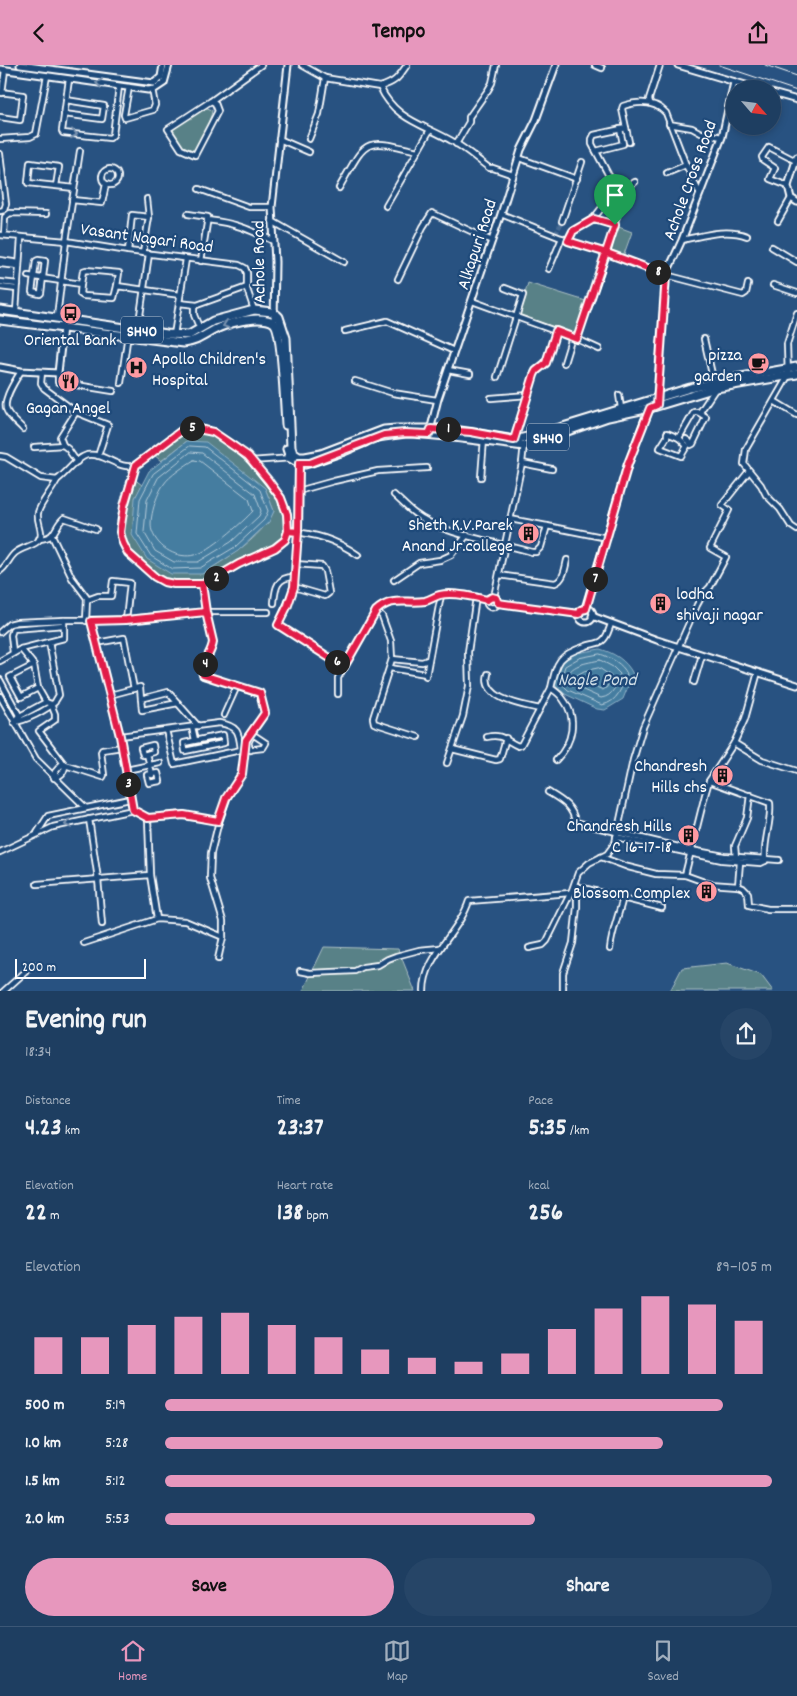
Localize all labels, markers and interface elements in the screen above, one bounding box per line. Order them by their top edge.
text: Tempo [372,17,425,48]
icon: back [25,19,53,47]
icon: share [744,19,772,47]
one-way arrow [95,78,103,89]
north arrow [726,80,781,135]
map controls [726,80,781,135]
street label: Achole Cross Road [658,117,725,244]
one-way arrow [70,128,78,139]
pin [594,174,636,225]
icon: arrive [601,181,629,209]
street label: Alkapuri Road [452,196,505,293]
street label: Vasant Nagari Road [79,218,215,261]
street label: Achole Road [247,220,274,304]
pin: 8 [646,259,670,285]
text: 8 [656,262,661,282]
bus stop icon: Oriental Bank [58,302,82,326]
road number: SH40 [121,317,163,343]
one-way arrow [223,319,231,329]
place label: Oriental Bank [24,329,116,354]
place label: pizza garden [694,344,743,390]
place label: Apollo Children's Hospital [152,348,266,394]
cafe icon: pizza garden [746,352,770,376]
hospital icon: Apollo Children's Hospital [124,356,148,380]
restaurant icon: Gagan Angel [56,370,80,394]
place label: Gagan Angel [26,397,111,422]
pin: 5 [180,415,204,441]
pin: 1 [436,417,460,441]
text: 5 [189,418,196,438]
text: 1 [447,419,450,439]
road number: SH40 [527,423,569,451]
place label: Sheth K.V.Parek Anand Jr.college [402,514,513,560]
building icon: Sheth K.V.Parek Anand Jr.college [517,522,541,546]
pin: 2 [204,565,228,591]
pin: 7 [582,567,608,591]
text: 2 [213,568,220,588]
text: 7 [593,569,598,589]
place label: lodha shivaji nagar [676,583,763,629]
building icon: lodha shivaji nagar [648,591,672,615]
pin: 6 [324,649,350,675]
pin: 4 [192,651,218,677]
text: 6 [334,652,341,672]
text: 4 [203,654,208,674]
water label: Nagle Pond [558,668,638,695]
place label: Chandresh Hills chs [634,755,707,801]
building icon: Chandresh Hills chs [711,763,735,787]
pin: 3 [116,771,140,797]
text: 3 [125,774,132,794]
place label: Chandresh Hills C 16-17-18 [566,815,672,861]
one-way arrow [64,818,72,828]
building icon: Chandresh Hills C 16-17-18 [676,823,700,847]
building icon: Blossom Complex [694,880,718,904]
place label: Blossom Complex [573,882,690,907]
scale bar [15,956,146,979]
text: 200 m [22,958,56,978]
text: Evening run [25,1002,147,1042]
button: share [720,1008,772,1060]
text: 18:34 [25,1041,51,1064]
text: Distance [25,1091,71,1111]
text: Time [277,1091,301,1111]
text: Pace [528,1091,553,1111]
text: 4.23 [25,1111,62,1147]
text: 23:37 [277,1111,324,1147]
text: 5:35 [528,1111,567,1147]
text: km [62,1121,80,1141]
text: /km [567,1121,589,1141]
text: Elevation [25,1176,74,1196]
text: Heart rate [277,1176,333,1196]
text: kcal [528,1176,550,1196]
text: 22 [25,1196,47,1232]
text: 138 [277,1196,303,1232]
text: 256 [528,1196,563,1232]
text: m [47,1206,60,1226]
text: bpm [303,1206,329,1226]
text: Elevation [25,1256,81,1279]
text: 89–105 m [716,1256,772,1279]
text: 500 m [25,1394,65,1417]
text: 5:19 [105,1394,126,1417]
text: 1.0 km [25,1432,61,1455]
text: 5:28 [105,1432,128,1455]
text: 1.5 km [25,1470,60,1493]
text: 5:12 [105,1470,126,1493]
text: 2.0 km [25,1508,65,1531]
text: 5:53 [105,1508,130,1531]
button: Save [25,1558,394,1616]
button: Share [404,1558,772,1616]
tab: Home [118,1637,147,1687]
tab: Map [383,1637,411,1687]
tab: Saved [648,1637,679,1687]

